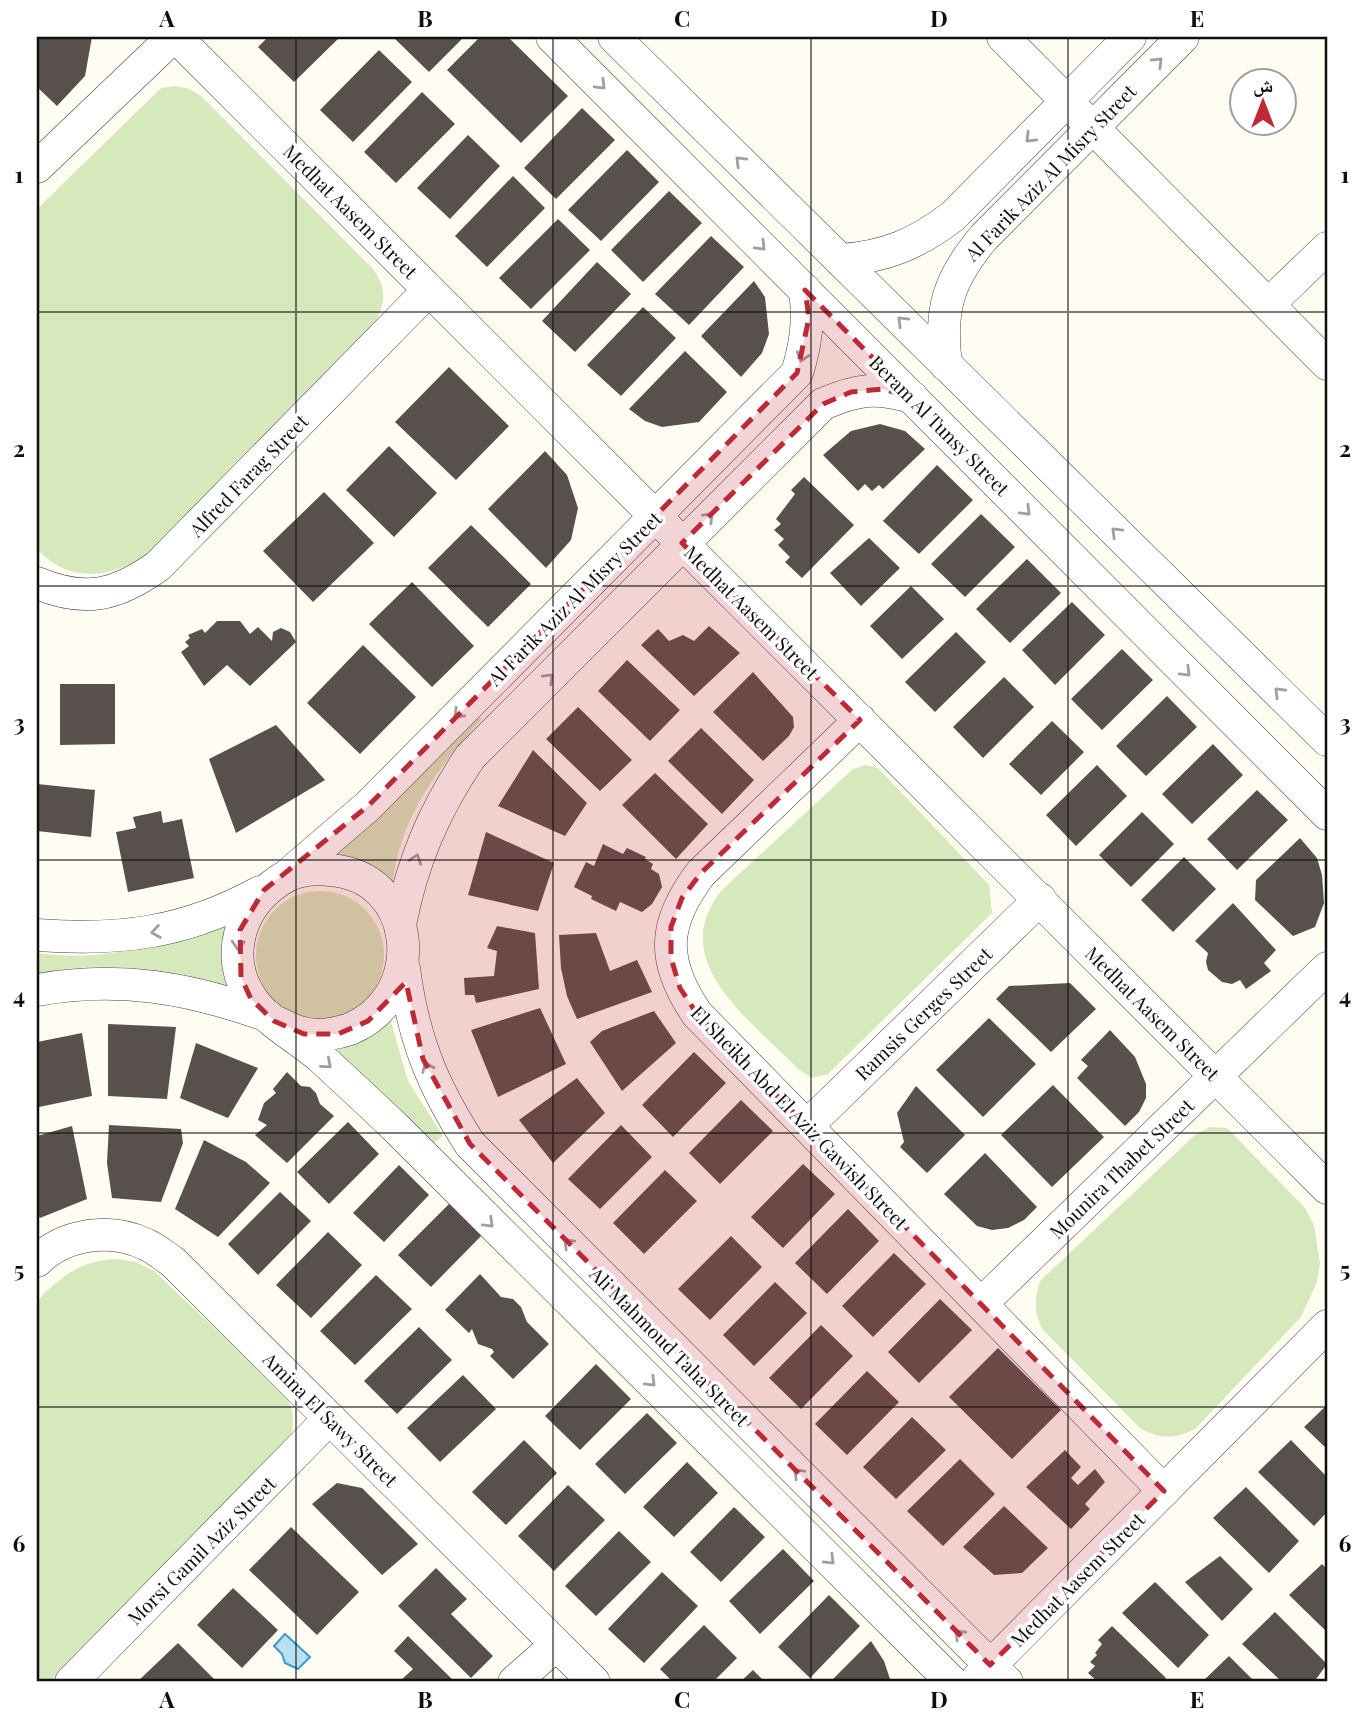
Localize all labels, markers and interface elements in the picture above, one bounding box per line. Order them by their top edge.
text: A [158,2,175,33]
text: B [417,2,433,33]
text: C [674,2,690,33]
text: D [930,2,948,33]
text: E [1190,2,1204,33]
one-way arrow [1150,57,1163,70]
north arrow [1228,66,1298,136]
text: ش [1253,71,1273,97]
one-way arrow [592,77,605,90]
street label: Al Farik Aziz Al Misry Street [958,78,1142,267]
one-way arrow [1026,129,1039,142]
street label: Medhat Aasem Street [278,138,424,284]
one-way arrow [735,157,748,170]
text: 1 [15,158,24,189]
text: 1 [1341,158,1350,189]
one-way arrow [753,238,766,251]
one-way arrow [898,317,910,329]
street label: Beram Al Tunsy Street [864,349,1016,501]
one-way arrow [796,351,810,363]
street label: Alfred Farag Street [182,408,313,543]
text: 2 [13,432,25,463]
text: 2 [1339,432,1351,463]
one-way arrow [1017,503,1030,516]
street label: Al Farik Aziz Al Misry Street [481,505,667,691]
one-way arrow [701,512,714,525]
one-way arrow [1112,528,1125,541]
street label: Medhat Aasem Street [679,539,825,685]
one-way arrow [1178,664,1191,677]
one-way arrow [540,673,553,686]
one-way arrow [1274,687,1287,700]
text: 3 [13,706,25,737]
one-way arrow [454,706,467,719]
text: 3 [1339,706,1351,737]
one-way arrow [408,853,422,866]
one-way arrow [150,923,162,938]
one-way arrow [231,940,246,951]
street label: Medhat Aasem Street [1080,940,1226,1086]
street label: Ramsis Gerges Street [849,941,997,1085]
text: 4 [13,979,25,1010]
text: 4 [1339,979,1351,1010]
street label: El Sheikh Abd El Aziz Gawish Street [686,999,914,1235]
one-way arrow [319,1056,332,1068]
one-way arrow [421,1062,435,1074]
street label: Mounira Thabet Street [1043,1092,1199,1244]
one-way arrow [481,1214,494,1227]
one-way arrow [563,1238,576,1251]
text: 5 [14,1253,24,1284]
text: 5 [1340,1253,1350,1284]
street label: Ali Mahmoud Taha Street [584,1260,756,1432]
street label: Amina El Sawy Street [257,1345,404,1492]
one-way arrow [643,1374,656,1387]
one-way arrow [793,1469,806,1482]
street label: Morsi Gamil Aziz Street [121,1470,281,1630]
street label: Medhat Aasem Street [1004,1506,1150,1652]
text: 6 [13,1527,26,1558]
text: 6 [1339,1527,1352,1558]
one-way arrow [821,1552,834,1565]
one-way arrow [955,1630,967,1642]
text: A [158,1683,175,1714]
text: B [417,1683,433,1714]
text: C [674,1683,690,1714]
text: D [930,1683,948,1714]
text: E [1190,1683,1204,1714]

